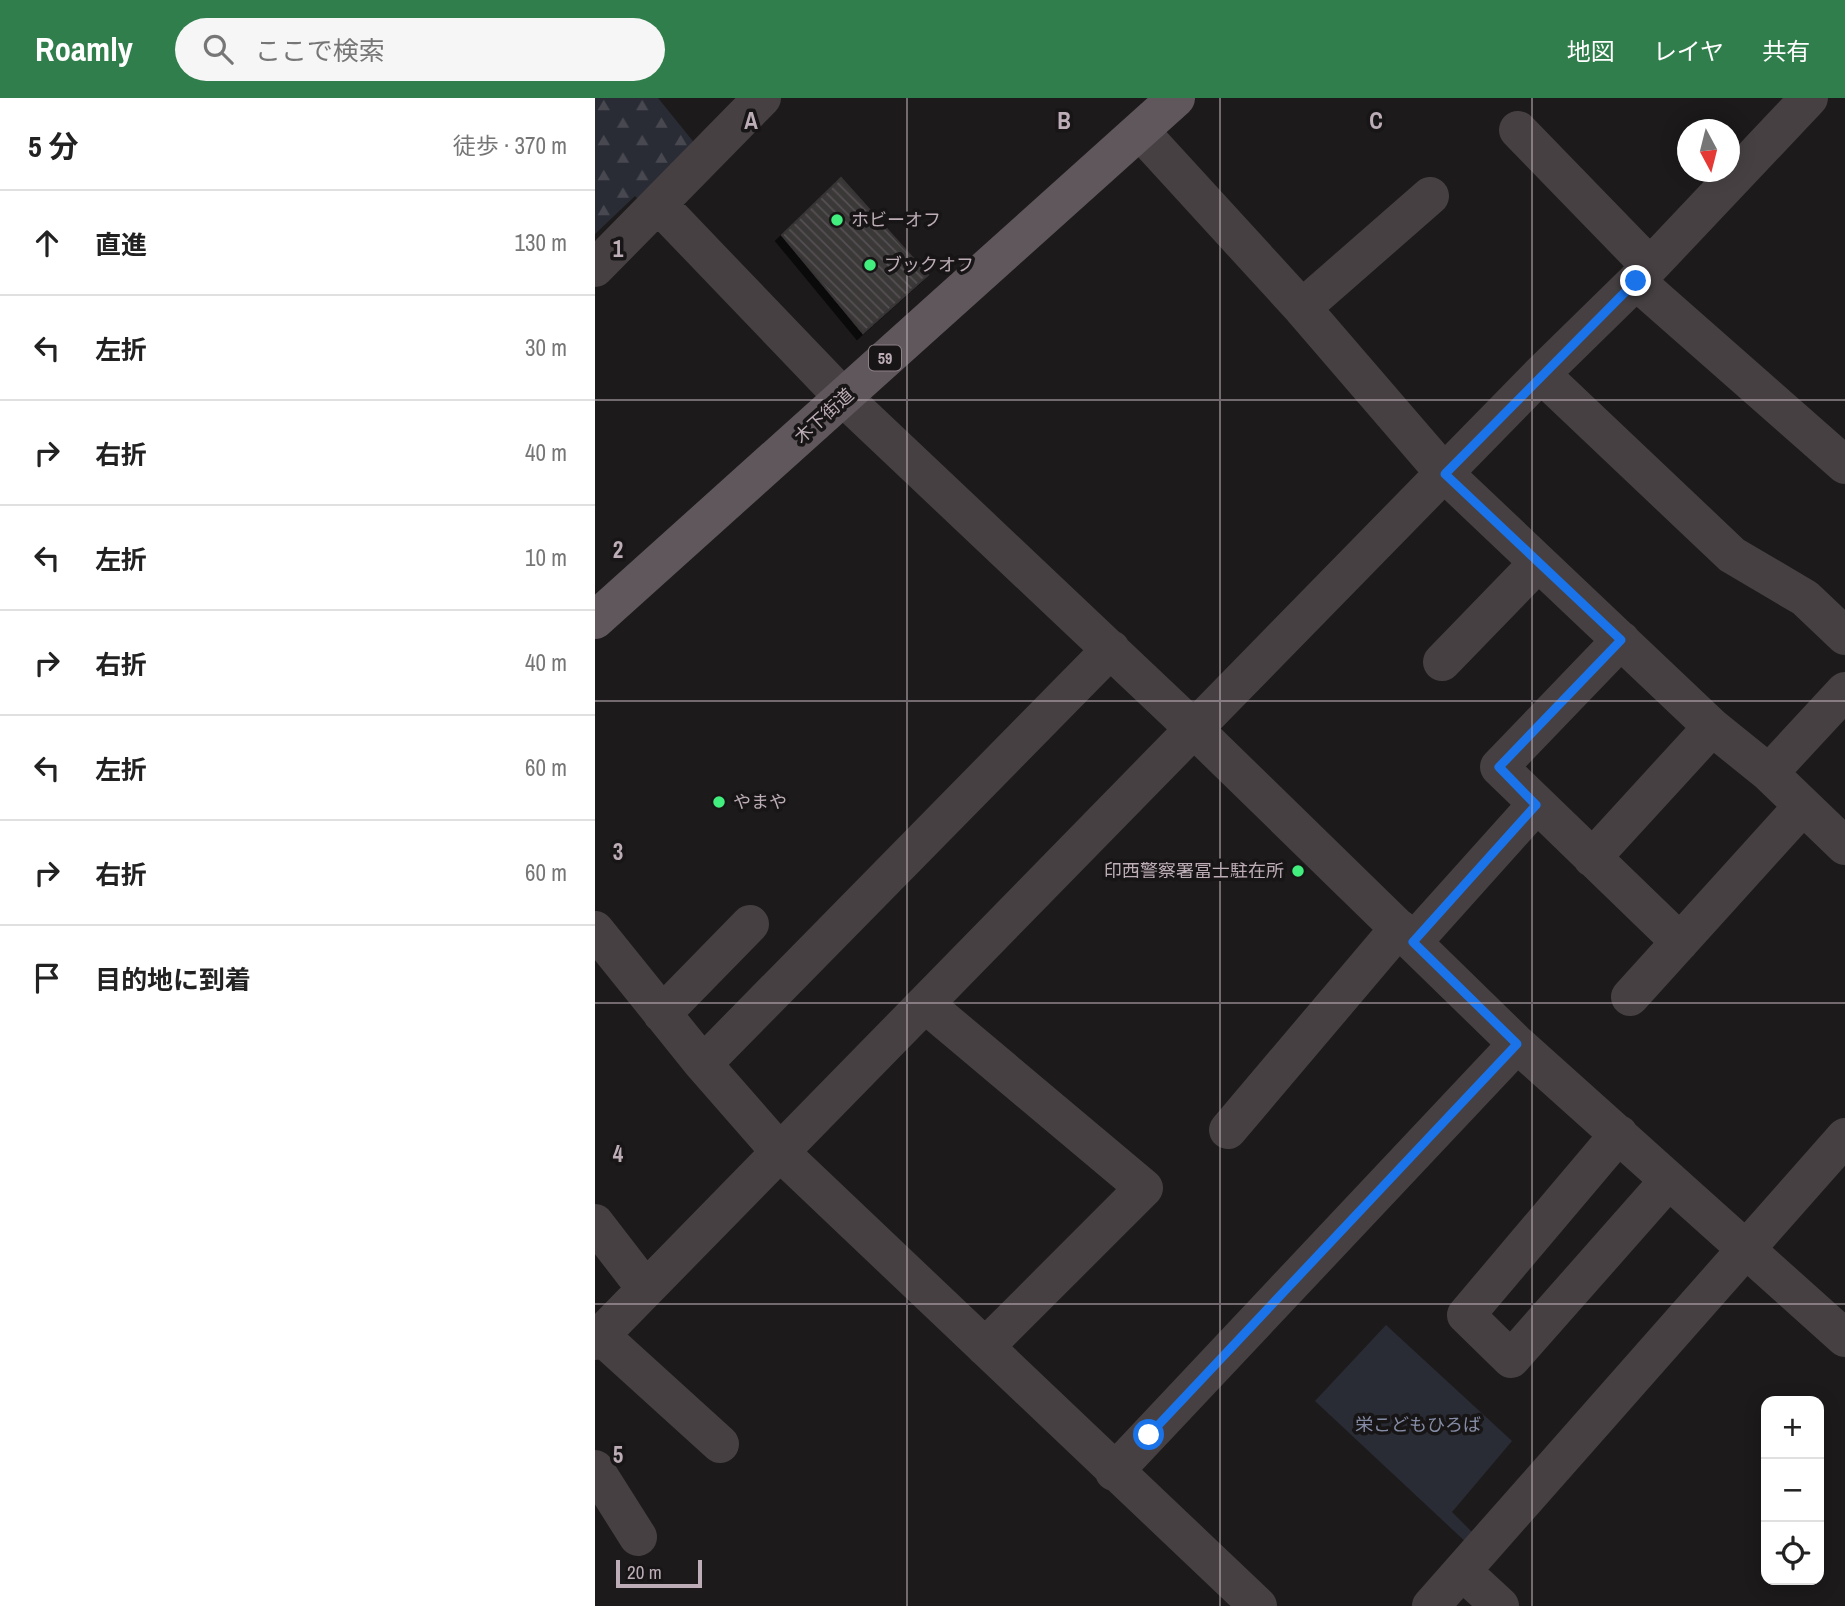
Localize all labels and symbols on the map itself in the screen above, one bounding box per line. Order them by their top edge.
text: A [744,105,758,136]
text: B [1057,105,1071,136]
text: C [1369,105,1383,136]
north arrow [1677,119,1740,182]
place label: ホビーオフ [851,207,941,232]
marker: ホビーオフ [829,212,845,228]
text: 1 [613,233,624,264]
place label: ブックオフ [884,252,974,277]
marker: ブックオフ [862,257,878,273]
route end [1620,265,1651,296]
road number: 59 [869,346,901,370]
street label: 木下街道 [789,382,859,449]
text: 2 [613,534,623,565]
place label: やまや [733,789,787,814]
marker: やまや [711,794,727,810]
text: 3 [613,836,623,867]
place label: 印西警察署冨士駐在所 [1104,858,1284,883]
marker: 印西警察署冨士駐在所 [1290,863,1306,879]
text: 4 [613,1138,624,1169]
park label: 栄こどもひろば [1355,1412,1481,1437]
route start [1133,1419,1164,1450]
text: 5 [613,1439,623,1470]
scale bar [616,1557,702,1589]

